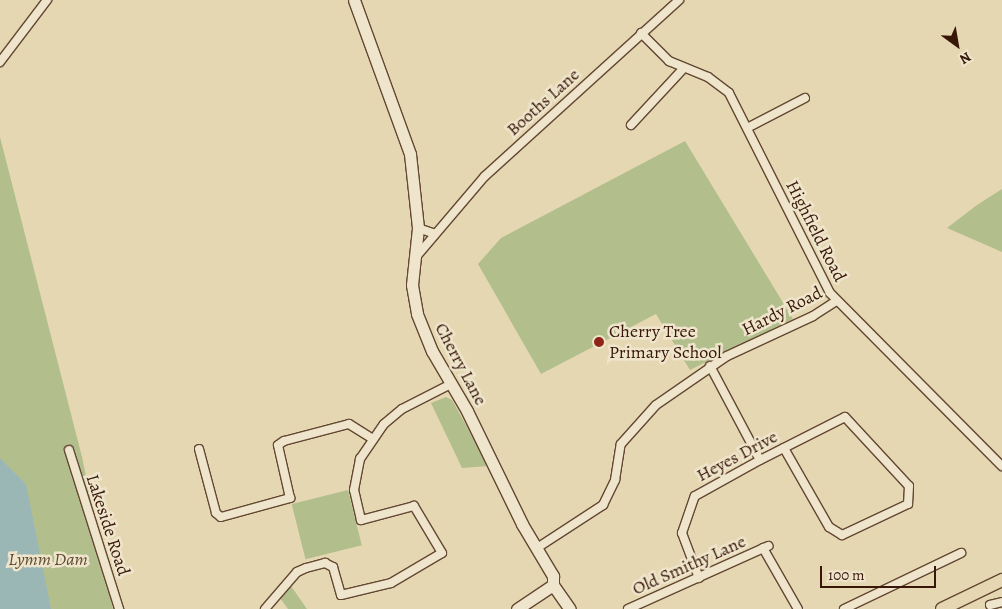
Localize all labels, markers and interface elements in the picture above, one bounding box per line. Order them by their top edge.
north arrow [932,20,982,70]
text: N [956,47,975,69]
street label: Booths Lane [502,64,584,140]
street label: Highfield Road [781,177,851,285]
street label: Hardy Road [738,282,826,340]
street label: Cherry Lane [430,319,492,409]
place label: Cherry Tree Primary School [609,321,722,364]
marker: Cherry Tree Primary School [593,336,605,348]
street label: Heyes Drive [693,426,781,486]
street label: Lakeside Road [81,472,135,578]
street label: Old Smithy Lane [629,530,749,600]
park label: Lymm Dam [8,548,88,570]
scale bar [822,556,938,588]
text: 100 m [828,565,865,585]

